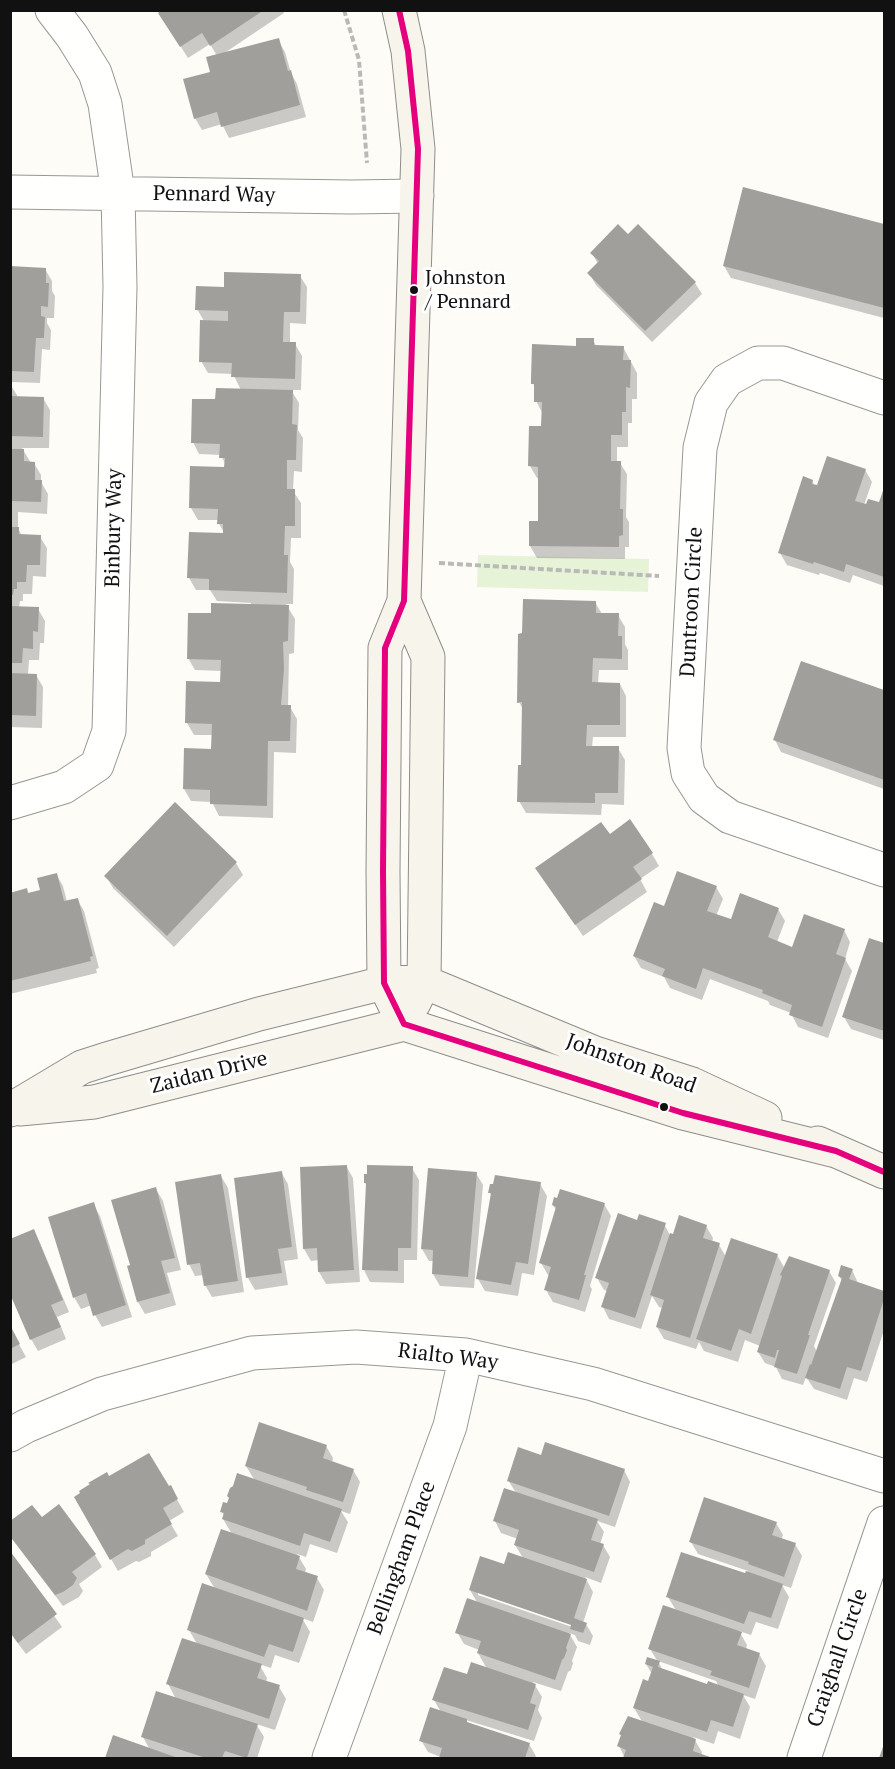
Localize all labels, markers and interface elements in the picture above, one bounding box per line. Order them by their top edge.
street label: Pennard Way [153,181,275,209]
place label: Johnston / Pennard [425,266,511,313]
marker: Johnston / Pennard [408,284,420,296]
street label: Binbury Way [100,468,128,588]
street label: Duntroon Circle [675,526,709,678]
street label: Johnston Road [563,1029,699,1099]
street label: Zaidan Drive [148,1046,270,1100]
unlabelled marker [658,1101,670,1113]
street label: Rialto Way [397,1338,499,1376]
street label: Bellingham Place [363,1478,441,1638]
street label: Craighall Circle [803,1585,873,1731]

